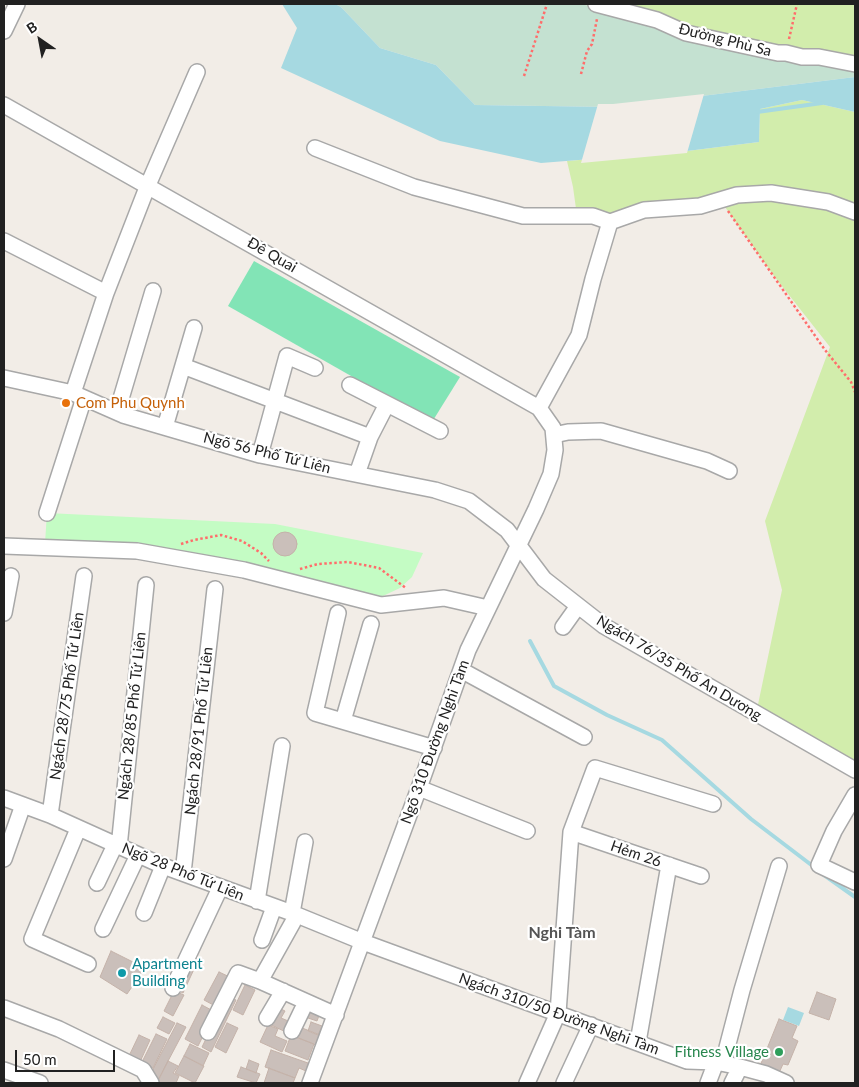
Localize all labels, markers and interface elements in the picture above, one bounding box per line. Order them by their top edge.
north arrow [15,15,65,65]
text: B [23,17,40,37]
street label: Đường Phù Sa [677,20,773,60]
street label: Đê Quai [244,234,300,276]
place label: Com Phu Quynh [76,394,185,412]
marker: Com Phu Quynh [60,397,72,409]
street label: Ngõ 56 Phố Tứ Liên [202,428,332,478]
street label: Ngách 28/75 Phố Tứ Liên [46,611,88,781]
street label: Ngách 76/35 Phố An Dương [593,612,765,724]
street label: Ngách 28/85 Phố Tứ Liên [114,631,150,801]
street label: Ngách 28/91 Phố Tứ Liên [181,646,217,816]
street label: Ngõ 310 Đường Nghi Tàm [397,658,473,826]
street label: Hẻm 26 [608,837,664,871]
street label: Ngõ 28 Phố Tứ Liên [119,839,247,905]
district label: Nghi Tàm [528,923,596,943]
place label: Apartment Building [132,955,203,990]
marker: Apartment Building [116,967,128,979]
street label: Ngách 310/50 Đường Nghi Tàm [456,969,662,1059]
scale bar [18,1040,118,1072]
place label: Fitness Village [675,1043,769,1061]
marker: Fitness Village [773,1046,785,1058]
text: 50 m [23,1050,57,1068]

